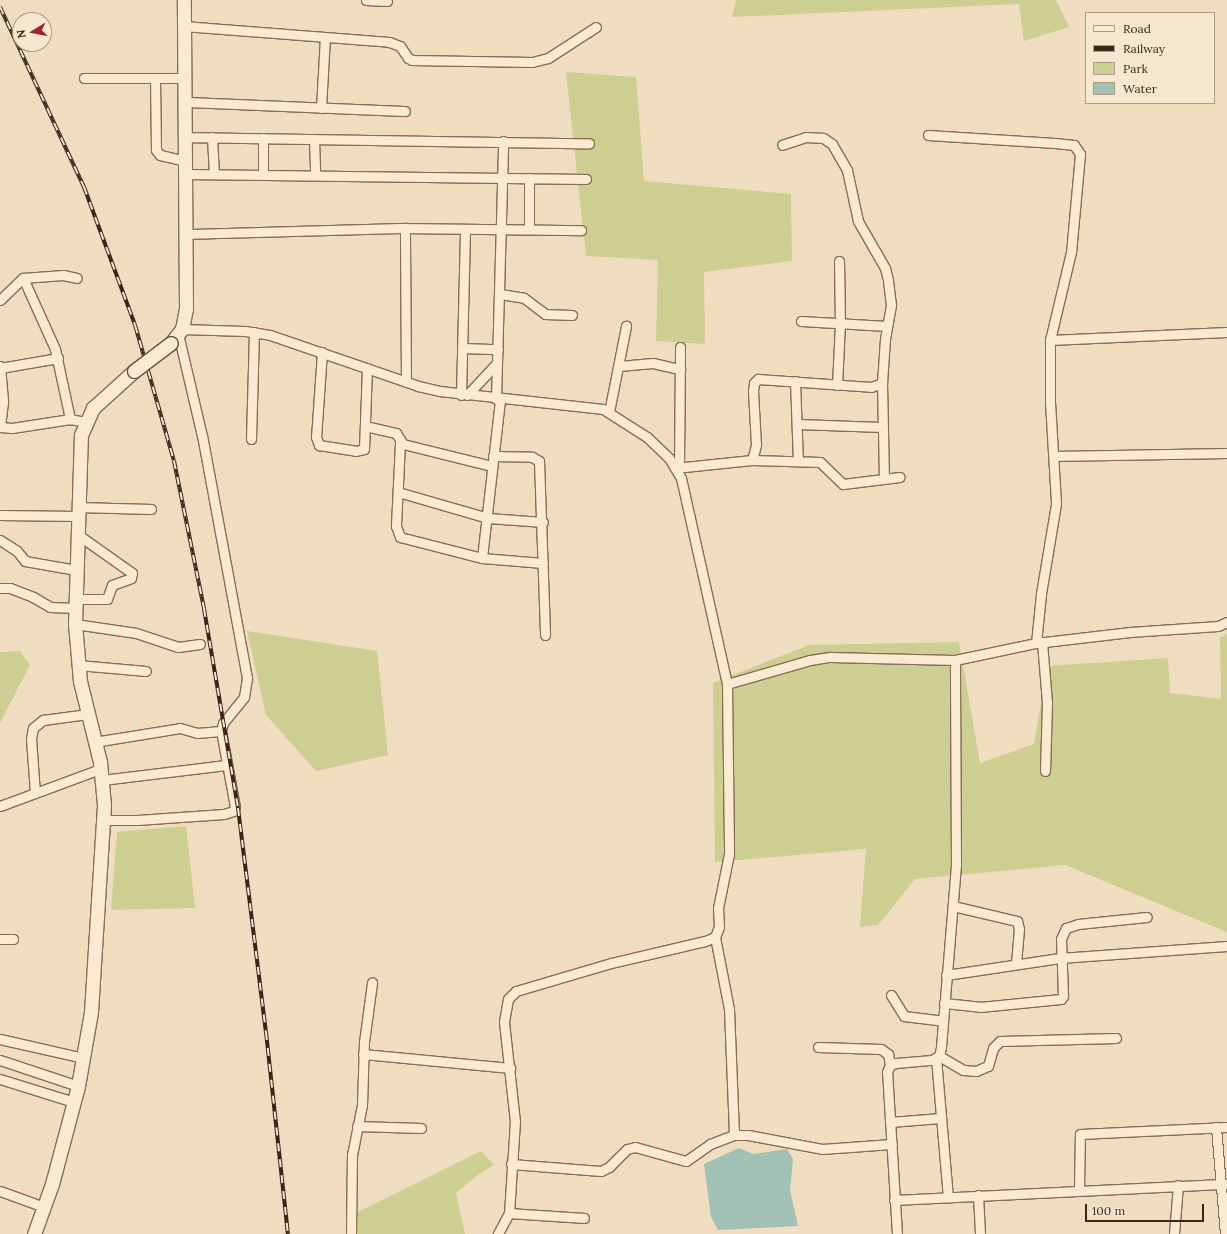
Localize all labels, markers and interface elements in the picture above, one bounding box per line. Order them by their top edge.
north arrow [12,12,52,52]
legend [1085,12,1215,104]
text: Road [1123,21,1151,36]
text: N [14,29,29,39]
text: Railway [1123,41,1165,56]
text: Park [1123,61,1148,76]
text: Water [1123,81,1157,96]
scale bar [1087,1196,1206,1222]
text: 100 m [1092,1203,1125,1218]

